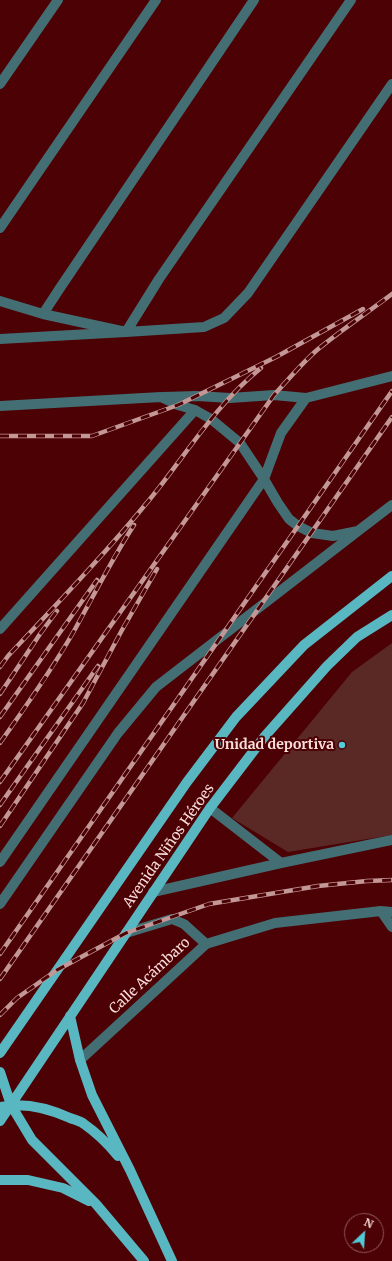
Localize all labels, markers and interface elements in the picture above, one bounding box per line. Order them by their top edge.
place label: Unidad deportiva [215,737,334,753]
marker: Unidad deportiva [337,740,347,750]
street label: Avenida Niños Héroes [120,781,218,911]
street label: Calle Acámbaro [106,934,194,1018]
north arrow [344,1213,384,1253]
text: N [362,1215,376,1231]

